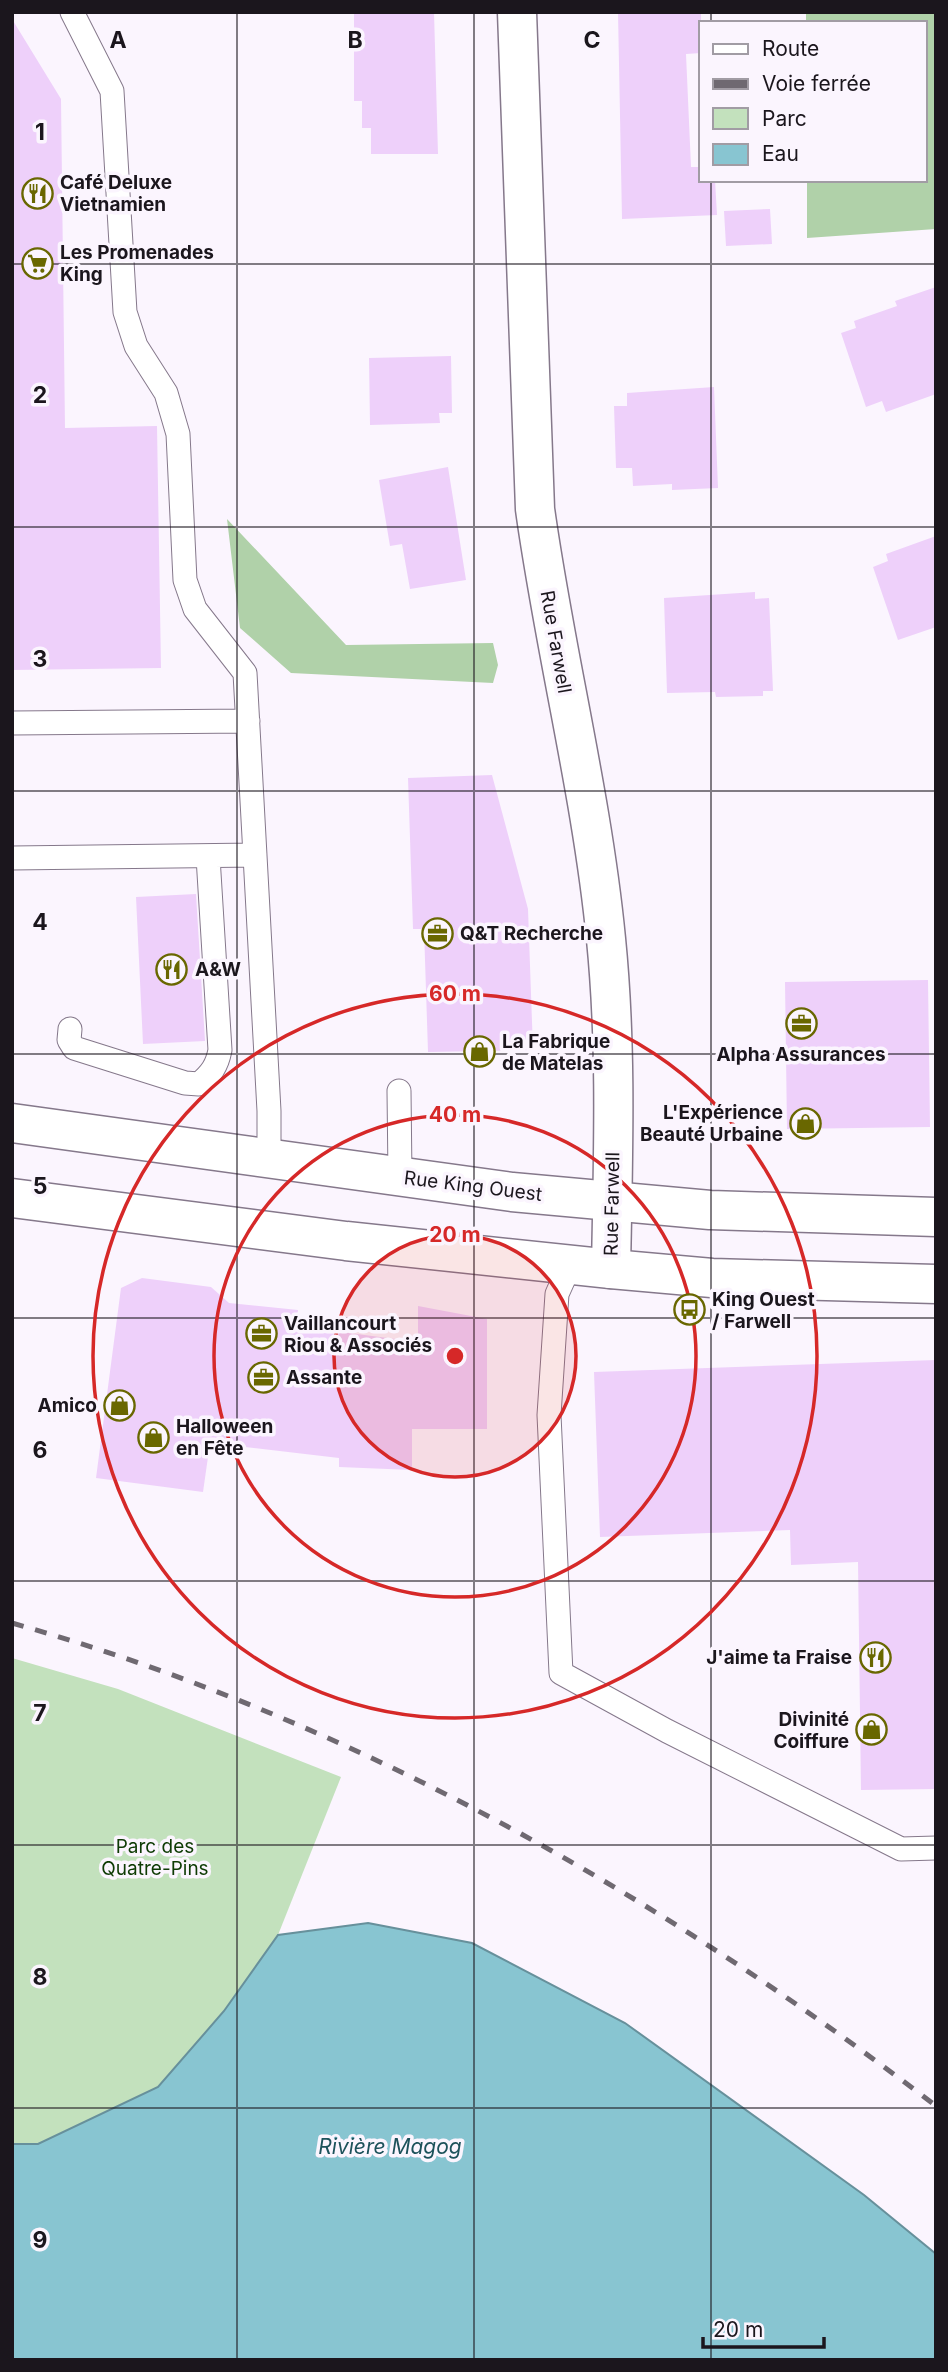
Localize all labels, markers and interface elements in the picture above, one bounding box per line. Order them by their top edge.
legend [699,21,927,182]
text: A [109,26,127,54]
text: B [347,26,363,54]
text: C [583,26,601,54]
text: Route [762,36,819,61]
text: Voie ferrée [762,71,871,96]
text: Parc [762,106,807,131]
text: 1 [35,118,45,146]
text: Eau [762,141,799,166]
place label: Café Deluxe Vietnamien [60,171,172,216]
restaurant icon: Café Deluxe Vietnamien [20,176,54,210]
place label: Les Promenades King [60,241,214,286]
supermarket icon: Les Promenades King [20,246,54,280]
text: 2 [33,381,47,409]
street label: Rue Farwell [536,589,576,695]
text: 3 [33,645,47,673]
text: 4 [32,908,48,936]
office icon: Q&T Recherche [420,916,454,950]
place label: Q&T Recherche [460,922,603,945]
restaurant icon: A&W [155,952,189,986]
place label: A&W [195,958,241,981]
text: 60 m [429,981,481,1006]
office icon: Alpha Assurances [784,1006,818,1040]
place label: La Fabrique de Matelas [502,1030,610,1075]
shop icon: La Fabrique de Matelas [462,1035,496,1069]
place label: Alpha Assurances [716,1043,886,1066]
place label: L'Expérience Beauté Urbaine [640,1101,783,1146]
text: 40 m [429,1102,481,1127]
shop icon: L'Expérience Beauté Urbaine [789,1106,823,1140]
street label: Rue Farwell [600,1152,624,1256]
street label: Rue King Ouest [403,1166,543,1206]
text: 5 [33,1172,47,1200]
text: 20 m [429,1222,481,1247]
place label: King Ouest / Farwell [712,1288,815,1333]
bus stop icon: King Ouest / Farwell [672,1293,706,1327]
place label: Vaillancourt Riou & Associés [284,1312,432,1357]
office icon: Vaillancourt Riou & Associés [244,1317,278,1351]
centre of rings [443,1344,467,1368]
office icon: Assante [246,1360,280,1394]
place label: Assante [286,1366,362,1389]
shop icon: Amico [103,1388,137,1422]
place label: Amico [37,1394,97,1417]
place label: Halloween en Fête [176,1415,273,1460]
shop icon: Halloween en Fête [136,1420,170,1454]
text: 6 [33,1436,47,1464]
restaurant icon: J'aime ta Fraise [858,1640,892,1674]
place label: J'aime ta Fraise [706,1646,852,1669]
text: 7 [33,1699,47,1727]
place label: Divinité Coiffure [773,1708,849,1753]
shop icon: Divinité Coiffure [855,1713,889,1747]
park label: Parc des Quatre-Pins [101,1835,209,1880]
text: 8 [33,1963,47,1991]
water label: Rivière Magog [318,2134,462,2159]
text: 9 [33,2226,47,2254]
scale bar [703,2306,824,2350]
text: 20 m [713,2317,763,2342]

